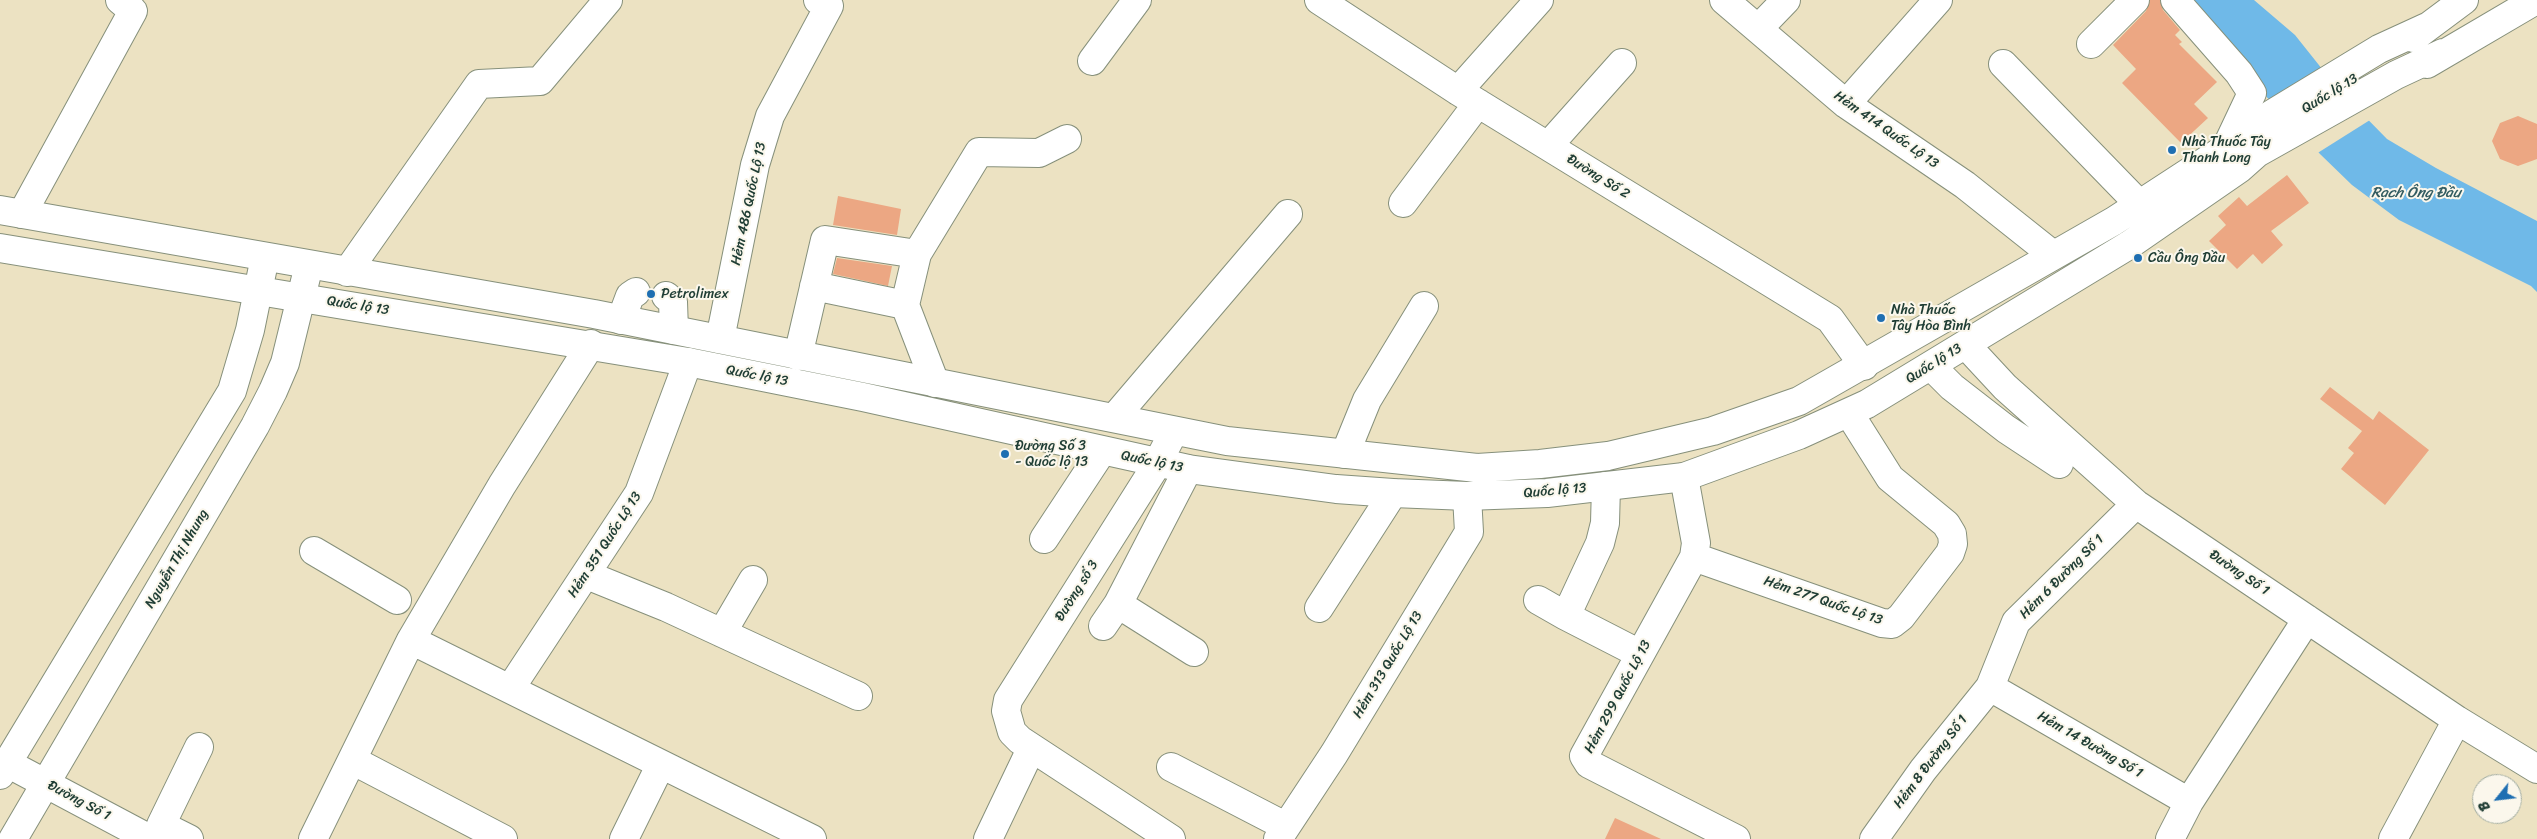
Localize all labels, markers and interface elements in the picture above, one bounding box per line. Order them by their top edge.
street label: Quốc lộ 13 [2299,71,2361,117]
street label: Hẻm 414 Quốc Lộ 13 [1830,88,1942,172]
place label: Nhà Thuốc Tây Thanh Long [2182,134,2271,166]
street label: Hẻm 486 Quốc Lộ 13 [728,141,770,267]
marker: Nhà Thuốc Tây Thanh Long [2166,144,2178,156]
street label: Đường Số 2 [1563,151,1633,203]
water label: Rạch Ông Đầu [2371,184,2461,202]
place label: Cầu Ông Dầu [2148,250,2225,266]
marker: Cầu Ông Dầu [2132,252,2144,264]
place label: Petrolimex [661,286,729,302]
marker: Petrolimex [645,288,657,300]
street label: Quốc lộ 13 [326,293,390,319]
place label: Nhà Thuốc Tây Hòa Bình [1891,302,1971,334]
marker: Nhà Thuốc Tây Hòa Bình [1875,312,1887,324]
street label: Quốc lộ 13 [1903,340,1965,388]
street label: Quốc lộ 13 [725,362,789,390]
place label: Đường Số 3 - Quốc lộ 13 [1015,438,1088,471]
street label: Quốc lộ 13 [1120,447,1184,477]
marker: Đường Số 3 - Quốc lộ 13 [999,448,1011,460]
street label: Quốc lộ 13 [1523,480,1587,502]
street label: Hẻm 351 Quốc Lộ 13 [565,489,645,601]
street label: Nguyễn Thị Nhung [142,506,212,612]
street label: Hẻm 6 Đường Số 1 [2016,531,2108,623]
street label: Đường Số 1 [2206,547,2272,599]
street label: Đường sổ 3 [1052,558,1102,624]
street label: Hẻm 277 Quốc Lộ 13 [1761,573,1885,629]
street label: Hẻm 313 Quốc Lộ 13 [1349,608,1427,722]
street label: Hẻm 299 Quốc Lộ 13 [1581,638,1655,756]
street label: Hẻm 14 Đường Số 1 [2034,708,2146,782]
street label: Hẻm 8 Đường Số 1 [1890,712,1972,812]
north arrow [2472,774,2522,824]
street label: Đường Số 1 [45,777,113,825]
text: B [2471,796,2497,816]

